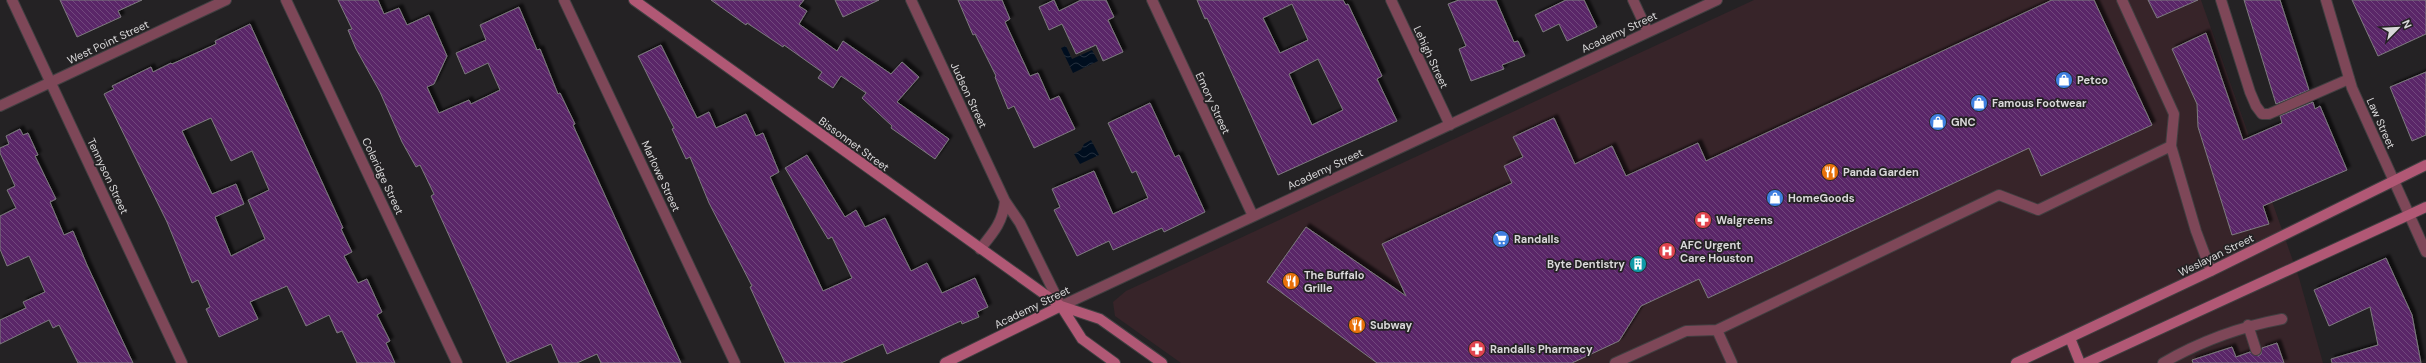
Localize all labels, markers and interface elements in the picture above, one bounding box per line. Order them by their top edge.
street label: Academy Street [1579,8,1659,56]
north arrow [2378,8,2418,48]
street label: West Point Street [65,17,151,67]
text: N [2399,17,2415,30]
street label: Lehigh Street [1410,24,1452,90]
street label: Judson Street [948,60,990,130]
street label: Emory Street [1193,70,1233,136]
shop icon: Petco [2054,70,2074,90]
place label: Petco [2077,73,2108,87]
shop icon: Famous Footwear [1969,93,1989,113]
street label: Law Street [2364,95,2398,151]
place label: Famous Footwear [1992,96,2087,110]
shop icon: GNC [1928,112,1948,132]
street label: Bissonnet Street [816,114,892,174]
place label: GNC [1951,115,1976,129]
street label: Coleridge Street [359,135,407,217]
street label: Tennyson Street [84,136,132,216]
street label: Marlowe Street [638,138,684,214]
street label: Academy Street [1285,145,1365,193]
restaurant icon: Panda Garden [1820,162,1840,182]
place label: Panda Garden [1843,165,1919,179]
shop icon: HomeGoods [1765,188,1785,208]
place label: HomeGoods [1788,191,1855,205]
pharmacy icon: Walgreens [1693,210,1713,230]
place label: Walgreens [1716,213,1773,227]
supermarket icon: Randalls [1491,229,1511,249]
street label: Weslayan Street [2176,231,2256,279]
place label: Randalls [1514,232,1559,246]
place label: AFC Urgent Care Houston [1680,238,1754,265]
hospital icon: AFC Urgent Care Houston [1657,241,1677,261]
building icon: Byte Dentistry [1628,254,1648,274]
place label: Byte Dentistry [1547,257,1625,271]
place label: The Buffalo Grille [1304,268,1365,295]
restaurant icon: The Buffalo Grille [1281,271,1301,291]
street label: Academy Street [992,283,1072,331]
restaurant icon: Subway [1347,315,1367,335]
place label: Subway [1370,318,1412,332]
pharmacy icon: Randalls Pharmacy [1467,339,1487,359]
place label: Randalls Pharmacy [1490,342,1593,356]

